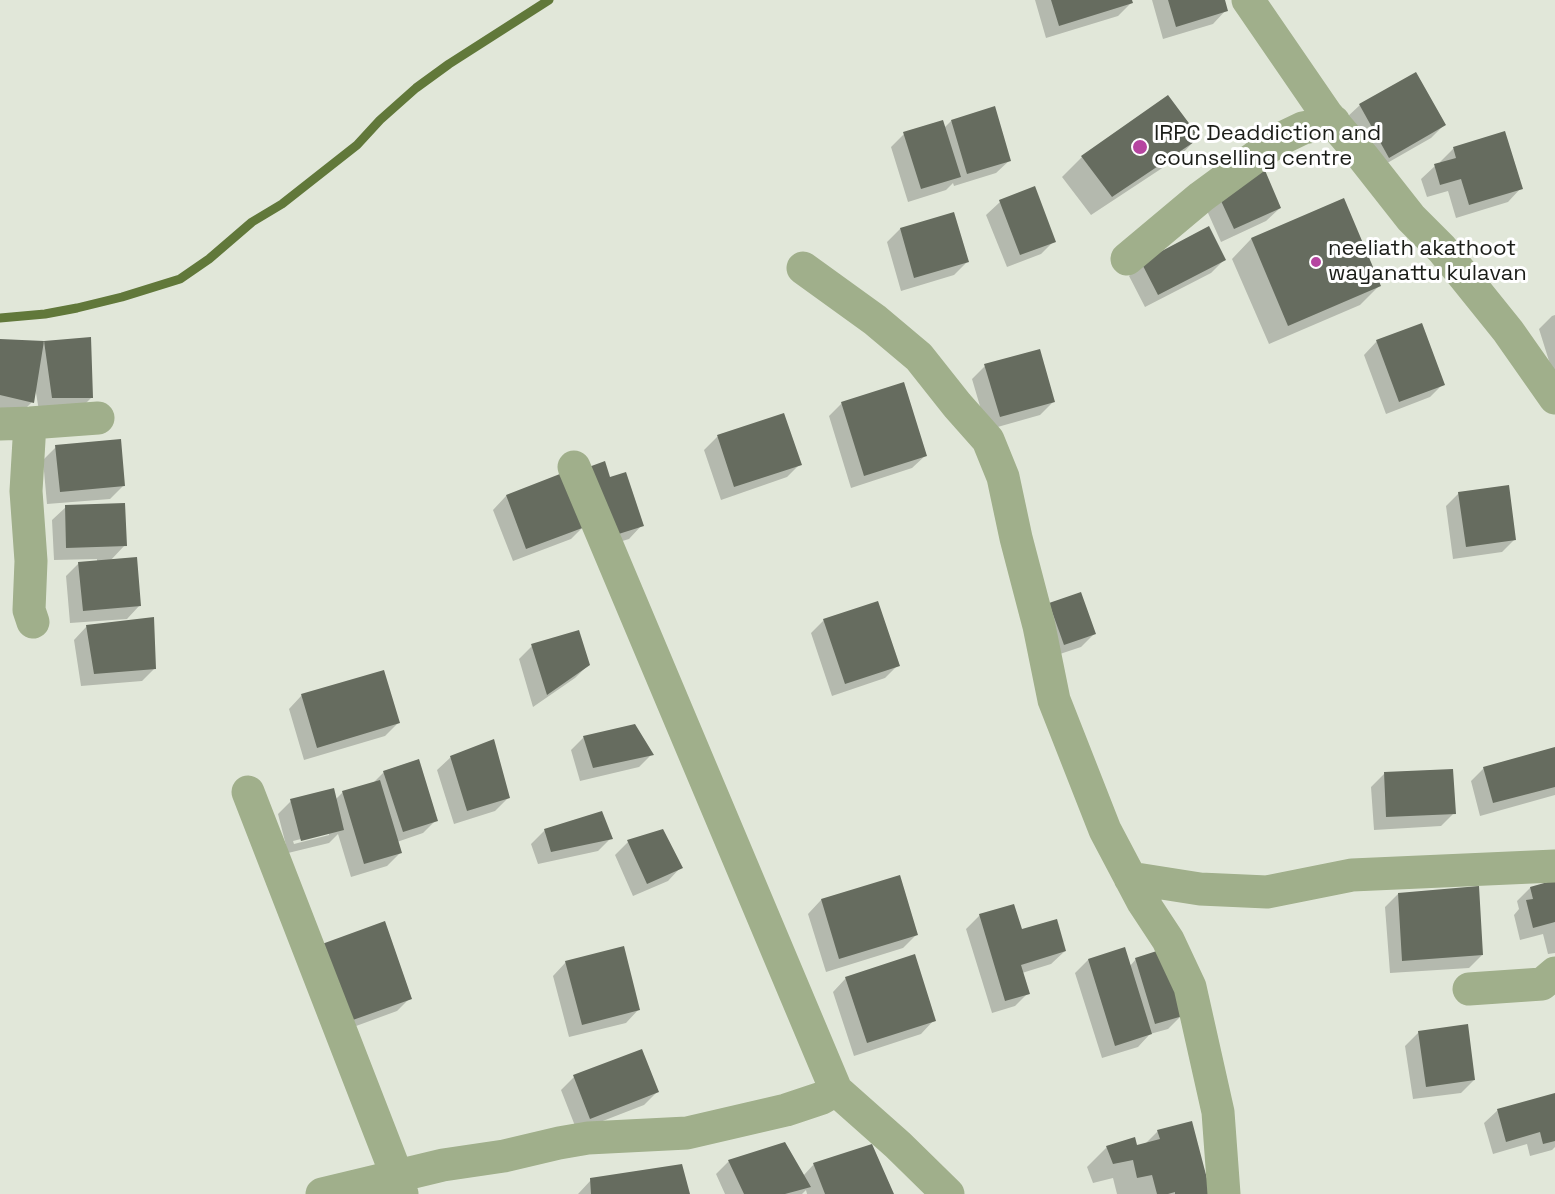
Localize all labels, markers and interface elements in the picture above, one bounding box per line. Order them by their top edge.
place label: IRPC Deaddiction and counselling centre [1154,121,1381,172]
marker: IRPC Deaddiction and counselling centre [1131,138,1149,156]
place label: neeliath akathoot wayanattu kulavan [1328,236,1527,288]
marker: neeliath akathoot wayanattu kulavan [1309,255,1323,269]

